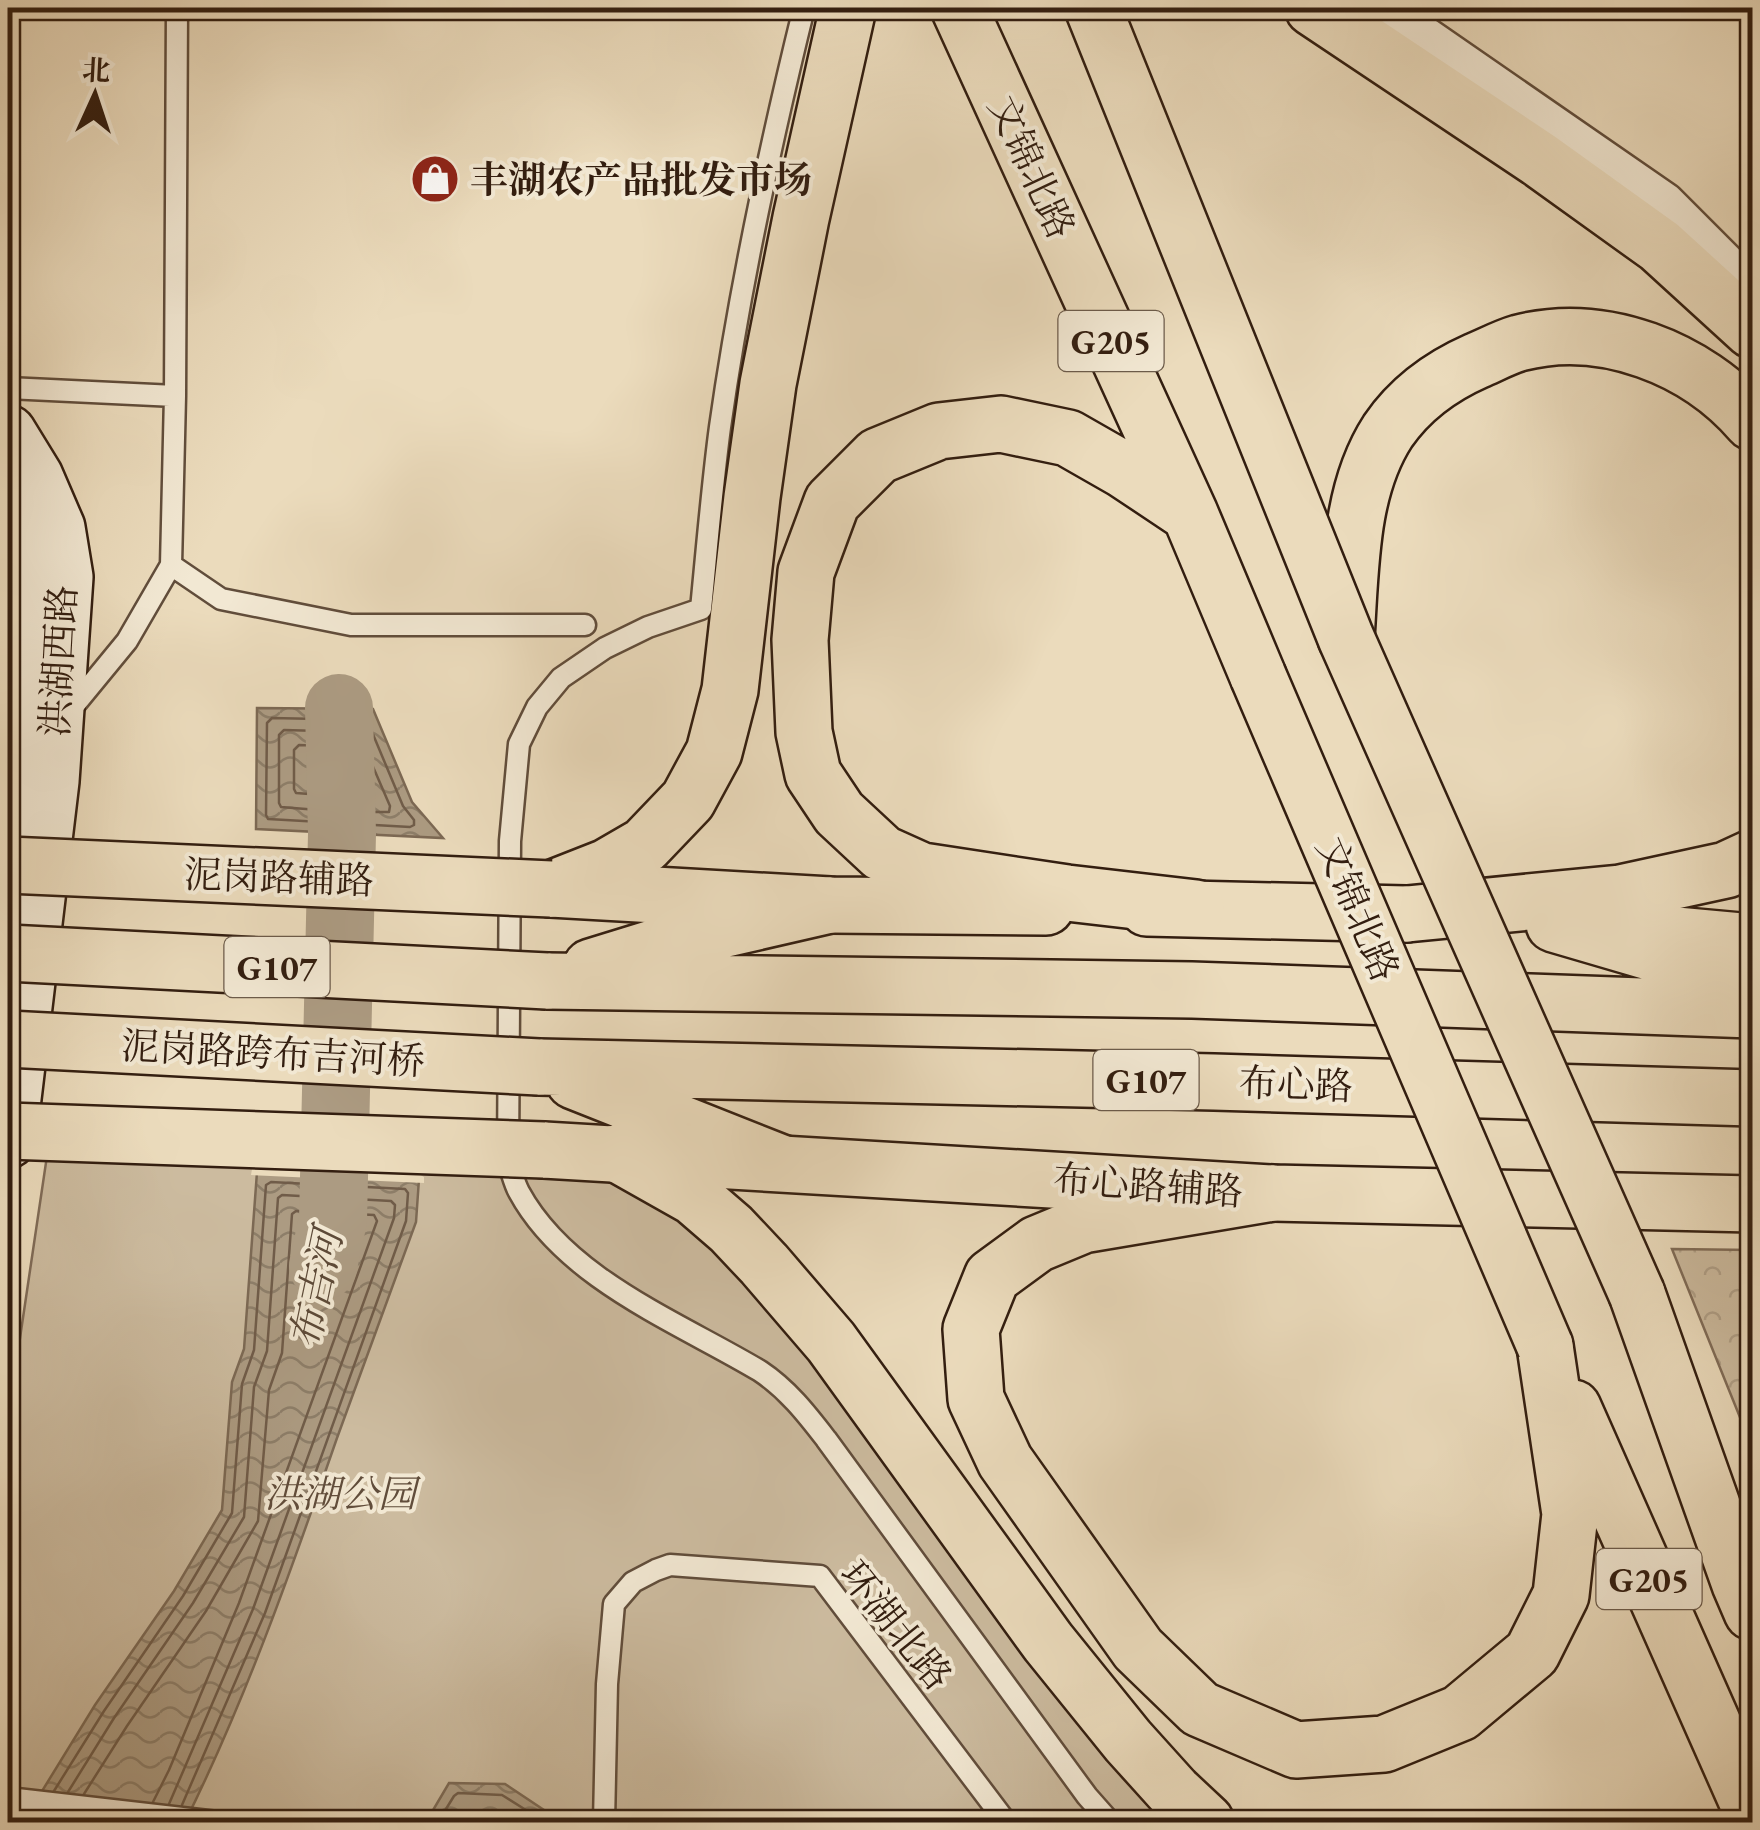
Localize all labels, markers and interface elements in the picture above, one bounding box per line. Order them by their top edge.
north arrow [45,45,145,145]
text: 北 [81,51,111,89]
street label: 文锦北路 [978,88,1086,246]
shop icon: 丰湖农产品批发市场 [409,153,461,205]
place label: 丰湖农产品批发市场 [470,155,812,204]
road number: G205 [1058,311,1164,371]
street label: 洪湖西路 [30,584,86,738]
street label: 文锦北路 [1306,829,1410,989]
street label: 泥岗路辅路 [183,849,375,905]
road number: G107 [224,937,330,997]
street label: 泥岗路跨布吉河桥 [120,1021,426,1085]
road number: G107 [1094,1050,1198,1110]
street label: 布心路 [1238,1058,1354,1110]
street label: 布心路辅路 [1052,1154,1244,1216]
water label: 布吉河 [278,1219,355,1353]
park label: 洪湖公园 [264,1469,422,1518]
road number: G205 [1596,1549,1702,1609]
street label: 环湖北路 [829,1551,963,1699]

